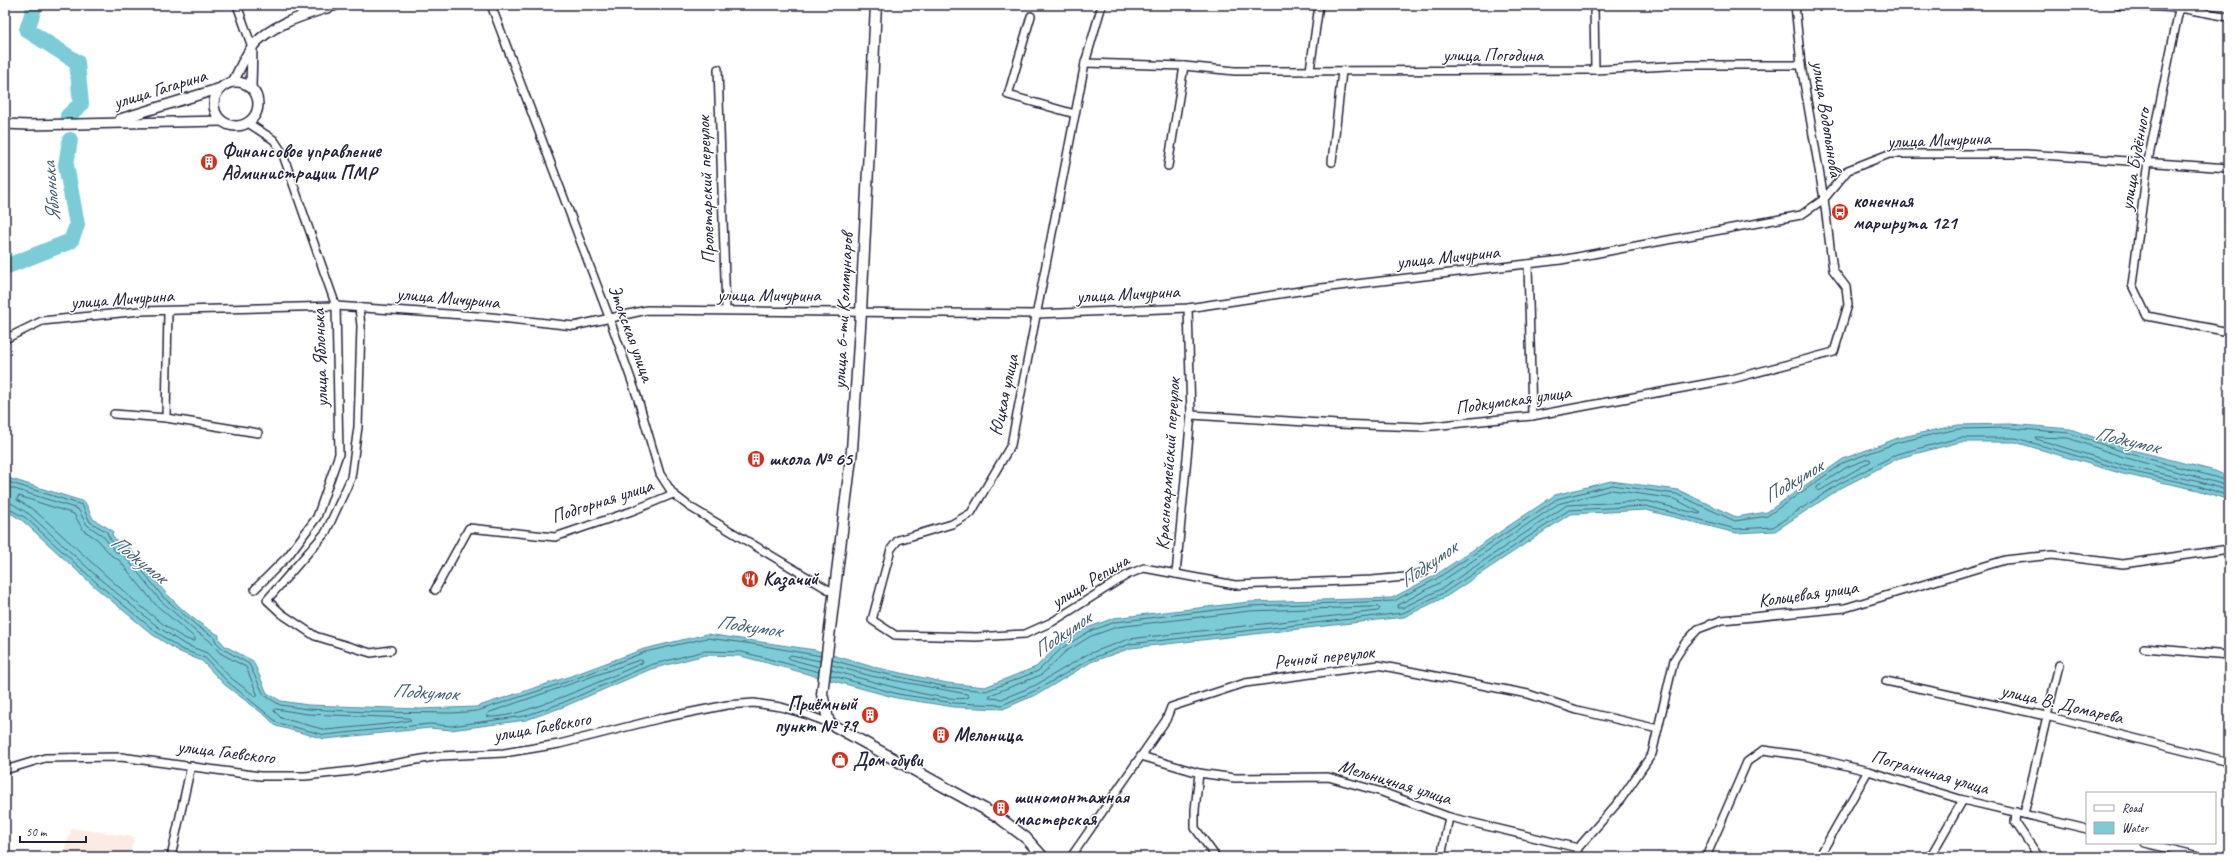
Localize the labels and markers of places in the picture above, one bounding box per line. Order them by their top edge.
place label: Финансовое управление Администрации ПМР [222,139,382,185]
building icon: Финансовое управление Администрации ПМР [199,152,219,172]
place label: конечная маршрута 121 [1853,189,1959,235]
bus stop icon: конечная маршрута 121 [1830,202,1850,222]
place label: школа № 65 [769,447,854,471]
building icon: школа № 65 [746,449,766,469]
place label: Казачий [763,567,820,592]
restaurant icon: Казачий [740,569,760,589]
place label: Приёмный пункт № 79 [774,692,860,738]
building icon: Приёмный пункт № 79 [860,705,880,725]
place label: Мельница [954,723,1024,747]
building icon: Мельница [931,725,951,745]
place label: Дом обуви [853,748,924,772]
shop icon: Дом обуви [830,750,850,770]
place label: шиномонтажная мастерская [1014,785,1131,831]
building icon: шиномонтажная мастерская [991,798,1011,818]

